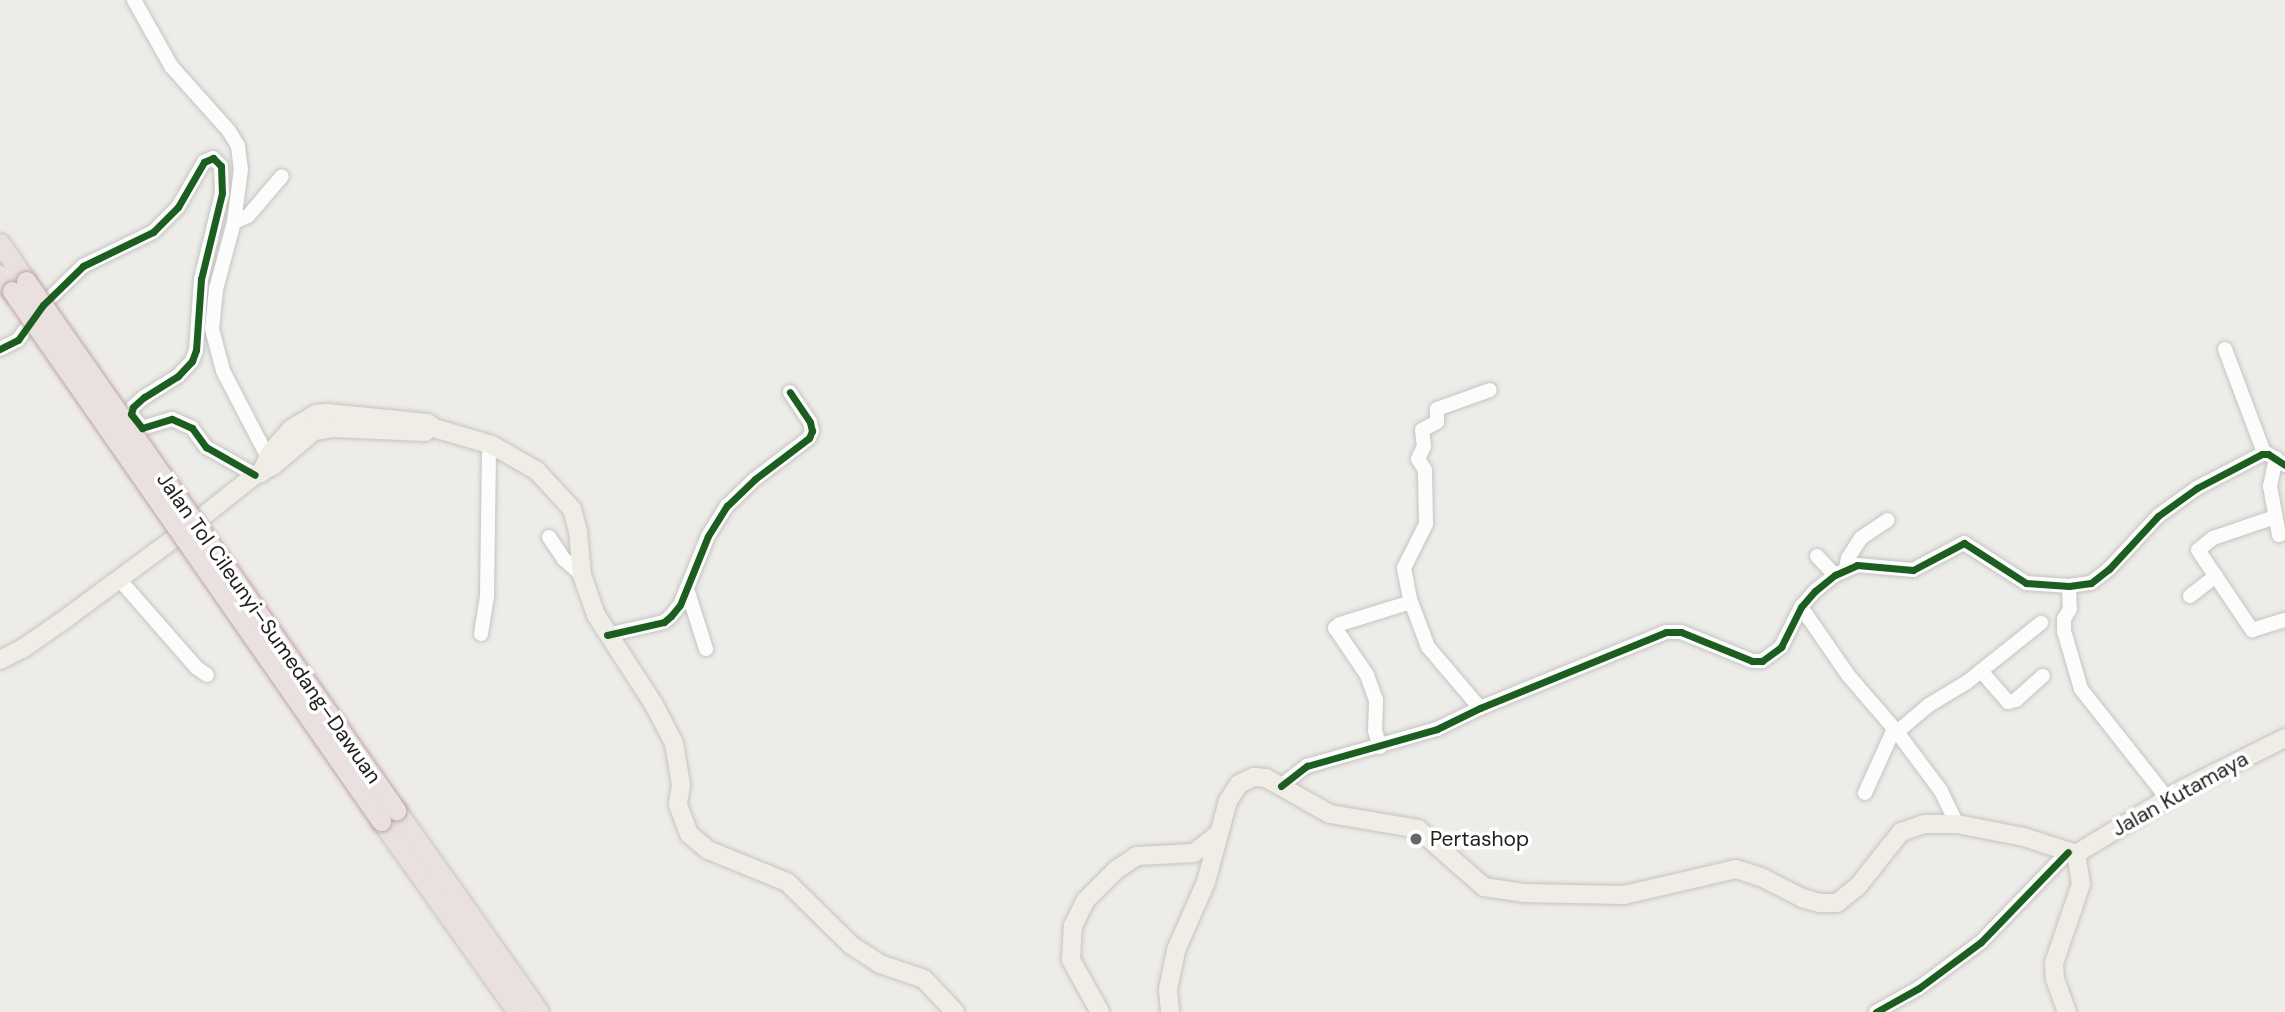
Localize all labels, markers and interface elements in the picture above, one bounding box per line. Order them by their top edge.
street label: Jalan Tol Cileunyi–Sumedang–Dawuan [151,468,387,788]
street label: Jalan Kutamaya [2108,746,2252,842]
place label: Pertashop [1430,826,1529,852]
marker: Pertashop [1408,831,1424,847]

